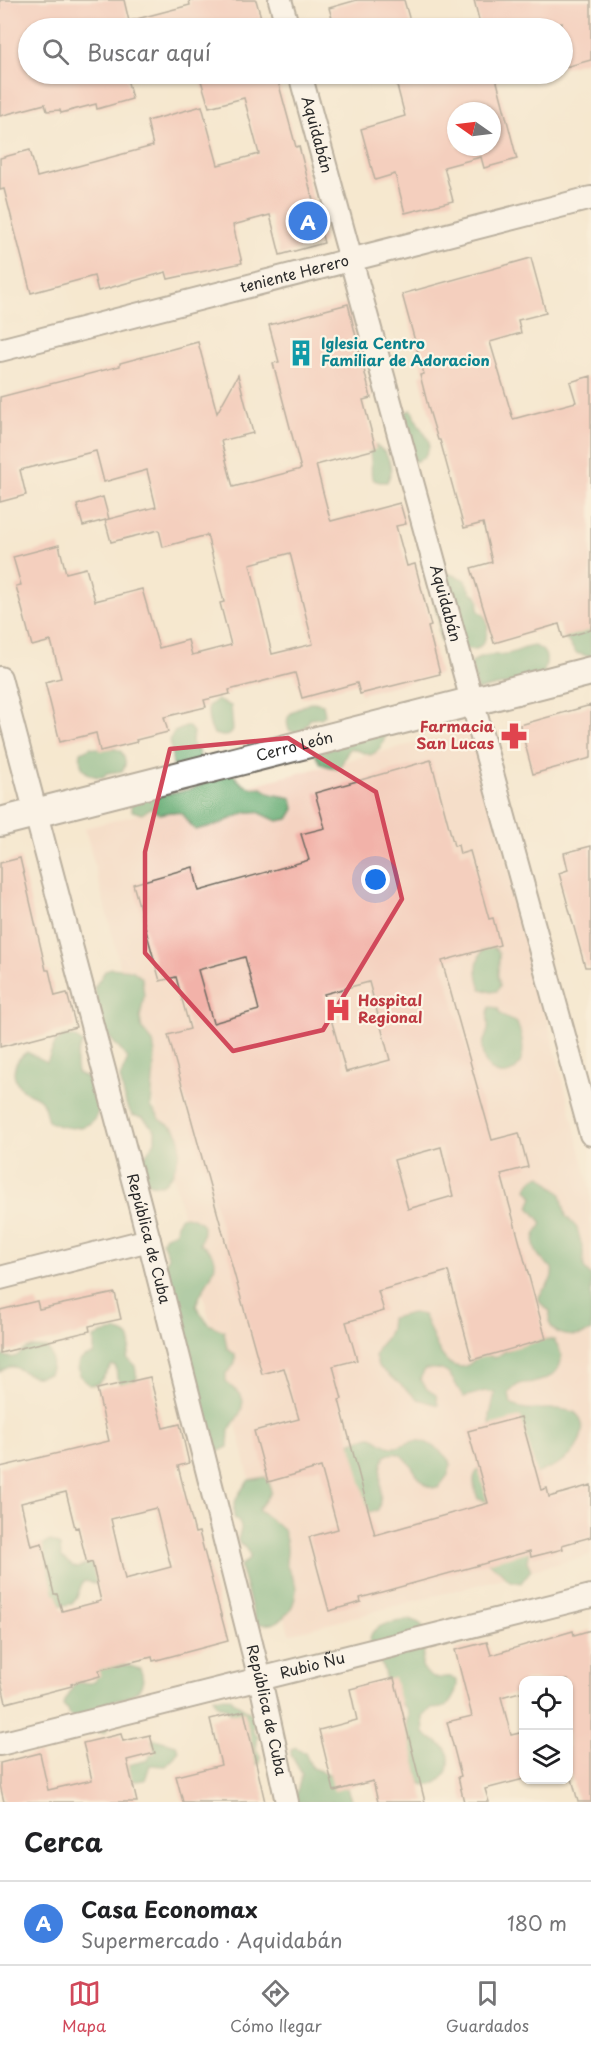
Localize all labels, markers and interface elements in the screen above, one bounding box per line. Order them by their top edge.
search box [18,18,573,84]
icon: search [39,35,72,68]
text: Buscar aquí [87,35,211,68]
street label: Aquidabán [297,93,340,176]
north arrow [447,102,501,156]
pin: A [288,198,328,244]
street label: teniente Herero [237,248,351,298]
place label: Iglesia Centro Familiar de Adoracion [321,331,490,371]
building icon: Iglesia Centro Familiar de Adoracion [286,338,316,368]
street label: Aquidabán [425,562,468,644]
place label: Farmacia San Lucas [416,714,495,754]
pharmacy icon: Farmacia San Lucas [499,721,529,751]
street label: Cerro León [253,724,335,766]
your location [361,865,390,894]
place label: Hospital Regional [358,988,422,1028]
hospital icon: Hospital Regional [323,995,353,1025]
street label: República de Cuba [122,1171,178,1306]
street label: República de Cuba [242,1642,294,1777]
street label: Rubio Ñu [277,1645,347,1684]
map controls [519,1676,573,1784]
button: locate [519,1676,573,1730]
button: layers [519,1730,573,1784]
text: Cerca [24,1822,103,1861]
text: Casa Economax [81,1892,257,1925]
text: A [36,1908,51,1938]
text: 180 m [507,1908,567,1938]
text: Supermercado · Aquidabán [81,1925,342,1955]
tab: Mapa [62,1977,106,2037]
tab: Cómo llegar [230,1977,322,2037]
tab: Guardados [446,1977,529,2037]

